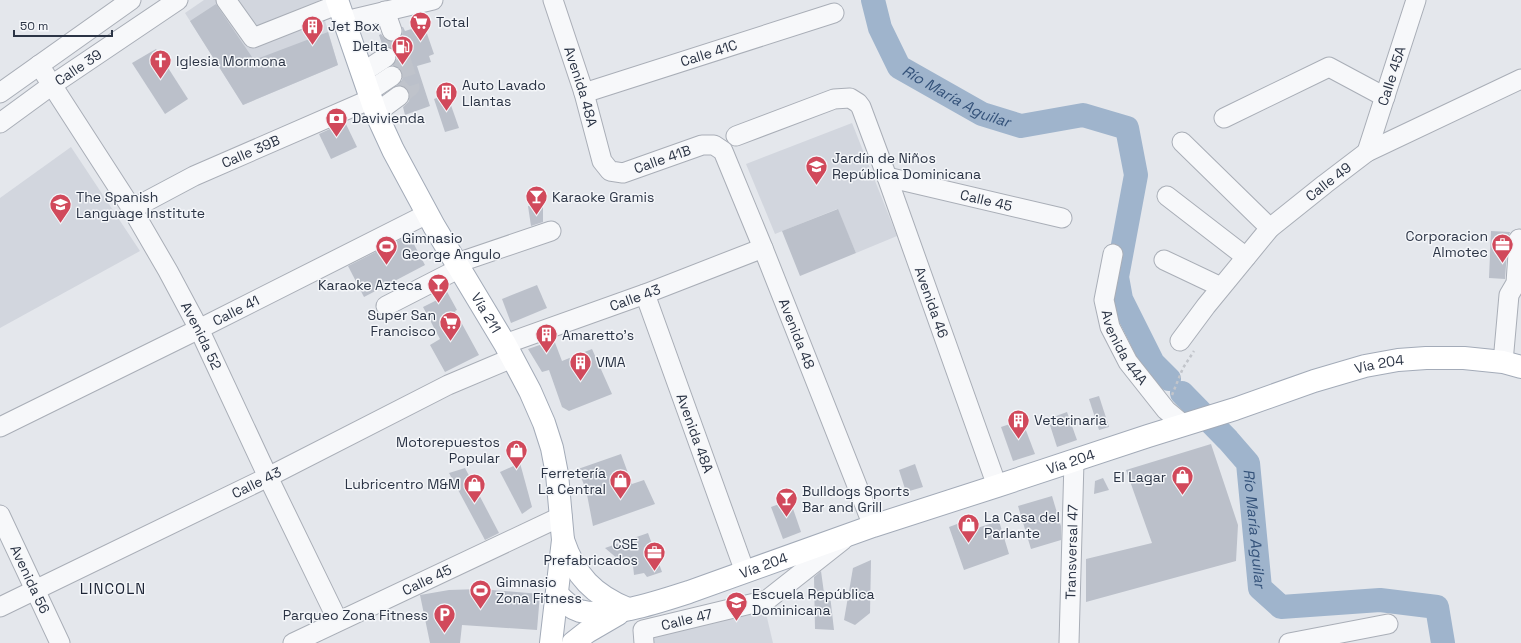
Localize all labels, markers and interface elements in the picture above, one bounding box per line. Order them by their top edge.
supermarket icon: Total [407,9,433,42]
scale bar [14,12,112,38]
building icon: Jet Box [299,13,325,46]
place label: Total [436,13,469,31]
place label: Jet Box [328,17,380,35]
text: 50 m [20,18,48,34]
fuel station icon: Delta [390,33,416,66]
street label: Calle 41C [678,35,740,71]
place label: Delta [353,37,388,55]
street label: Avenida 48A [560,44,602,129]
street label: Calle 45A [1373,44,1410,108]
street label: Calle 39 [51,45,105,90]
church icon: Iglesia Mormona [147,48,173,81]
place label: Iglesia Mormona [176,52,286,70]
water label: Río María Aguilar [899,61,1014,132]
place label: Auto Lavado Llantas [462,76,546,110]
building icon: Auto Lavado Llantas [433,80,459,113]
bank icon: Davivienda [324,105,350,138]
place label: Davivienda [352,109,425,127]
street label: Calle 39B [219,131,283,172]
street label: Calle 41B [631,141,693,177]
place label: Jardín de Niños República Dominicana [832,149,981,183]
school or university icon: Jardín de Niños República Dominicana [803,153,829,186]
street label: Calle 49 [1302,158,1355,205]
bar icon: Karaoke Gramis [523,184,549,217]
street label: Calle 45 [958,185,1014,215]
place label: The Spanish Language Institute [76,188,205,222]
place label: Karaoke Gramis [552,188,654,206]
school or university icon: The Spanish Language Institute [48,192,74,225]
place label: Corporacion Almotec [1405,227,1488,261]
place label: Gimnasio George Angulo [402,229,501,263]
office icon: Corporacion Almotec [1490,231,1516,264]
sports icon: Gimnasio George Angulo [373,233,399,266]
street label: Avenida 46 [911,264,953,340]
bar icon: Karaoke Azteca [425,272,451,305]
place label: Karaoke Azteca [318,276,422,294]
street label: Calle 43 [607,280,663,315]
street label: Vía 211 [467,289,505,336]
street label: Calle 41 [209,291,262,330]
street label: Avenida 48 [775,296,819,372]
street label: Avenida 52 [177,299,226,373]
place label: Super San Francisco [367,306,436,340]
street label: Avenida 44A [1097,308,1152,389]
supermarket icon: Super San Francisco [438,310,464,343]
building icon: Amaretto's [533,322,559,355]
place label: Amaretto's [562,326,634,344]
building icon: VMA [567,349,593,382]
street label: Vía 204 [1352,351,1405,378]
place label: VMA [596,353,626,371]
street label: Avenida 48A [673,391,718,476]
building icon: Veterinaria [1005,407,1031,440]
place label: Veterinaria [1034,411,1107,429]
place label: Motorepuestos Popular [396,433,500,467]
shop icon: Motorepuestos Popular [503,437,529,470]
street label: Vía 204 [1044,445,1097,478]
street label: Calle 43 [229,463,284,502]
place label: Ferretería La Central [538,464,606,498]
shop icon: El Lagar [1169,464,1195,497]
shop icon: Ferretería La Central [608,468,634,501]
place label: El Lagar [1113,468,1166,486]
water label: Río María Aguilar [1240,468,1270,590]
shop icon: Lubricentro M&M [462,471,488,504]
place label: Lubricentro M&M [345,475,460,493]
place label: Bulldogs Sports Bar and Grill [802,482,910,516]
bar icon: Bulldogs Sports Bar and Grill [773,486,799,519]
street label: Transversal 47 [1061,504,1082,600]
place label: La Casa del Parlante [984,508,1060,542]
shop icon: La Casa del Parlante [956,512,982,545]
place label: CSE Prefabricados [543,535,638,569]
office icon: CSE Prefabricados [641,539,667,572]
street label: Avenida 56 [6,542,54,617]
street label: Vía 204 [737,548,790,582]
street label: Calle 45 [399,560,455,599]
place label: Gimnasio Zona Fitness [496,573,582,607]
sports icon: Gimnasio Zona Fitness [468,577,494,610]
district label: LINCOLN [80,579,146,598]
place label: Escuela República Dominicana [752,585,875,619]
school or university icon: Escuela República Dominicana [724,589,750,622]
parking icon: Parqueo Zona Fitness [431,602,457,635]
street label: Calle 47 [659,605,714,634]
place label: Parqueo Zona Fitness [283,606,428,624]

